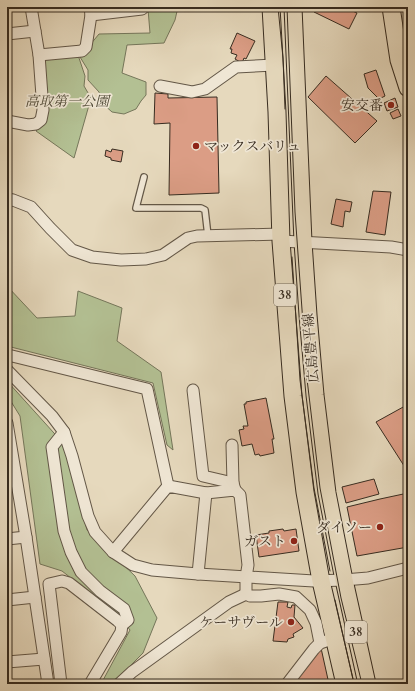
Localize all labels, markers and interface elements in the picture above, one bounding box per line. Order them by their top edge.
park label: 高取第一公園 [25,92,111,111]
place label: 安交番 [341,96,383,115]
marker: 安交番 [386,100,396,110]
place label: マックスバリュ [204,137,301,156]
marker: マックスバリュ [191,141,201,151]
road number: 38 [274,284,296,306]
street label: 広島豊平線 [298,312,324,384]
place label: ダイソー [316,518,372,537]
marker: ダイソー [375,522,385,532]
place label: ガスト [244,532,286,551]
marker: ガスト [289,536,299,546]
place label: ケーサヴール [199,613,283,632]
marker: ケーサヴール [286,617,296,627]
road number: 38 [345,621,367,643]

